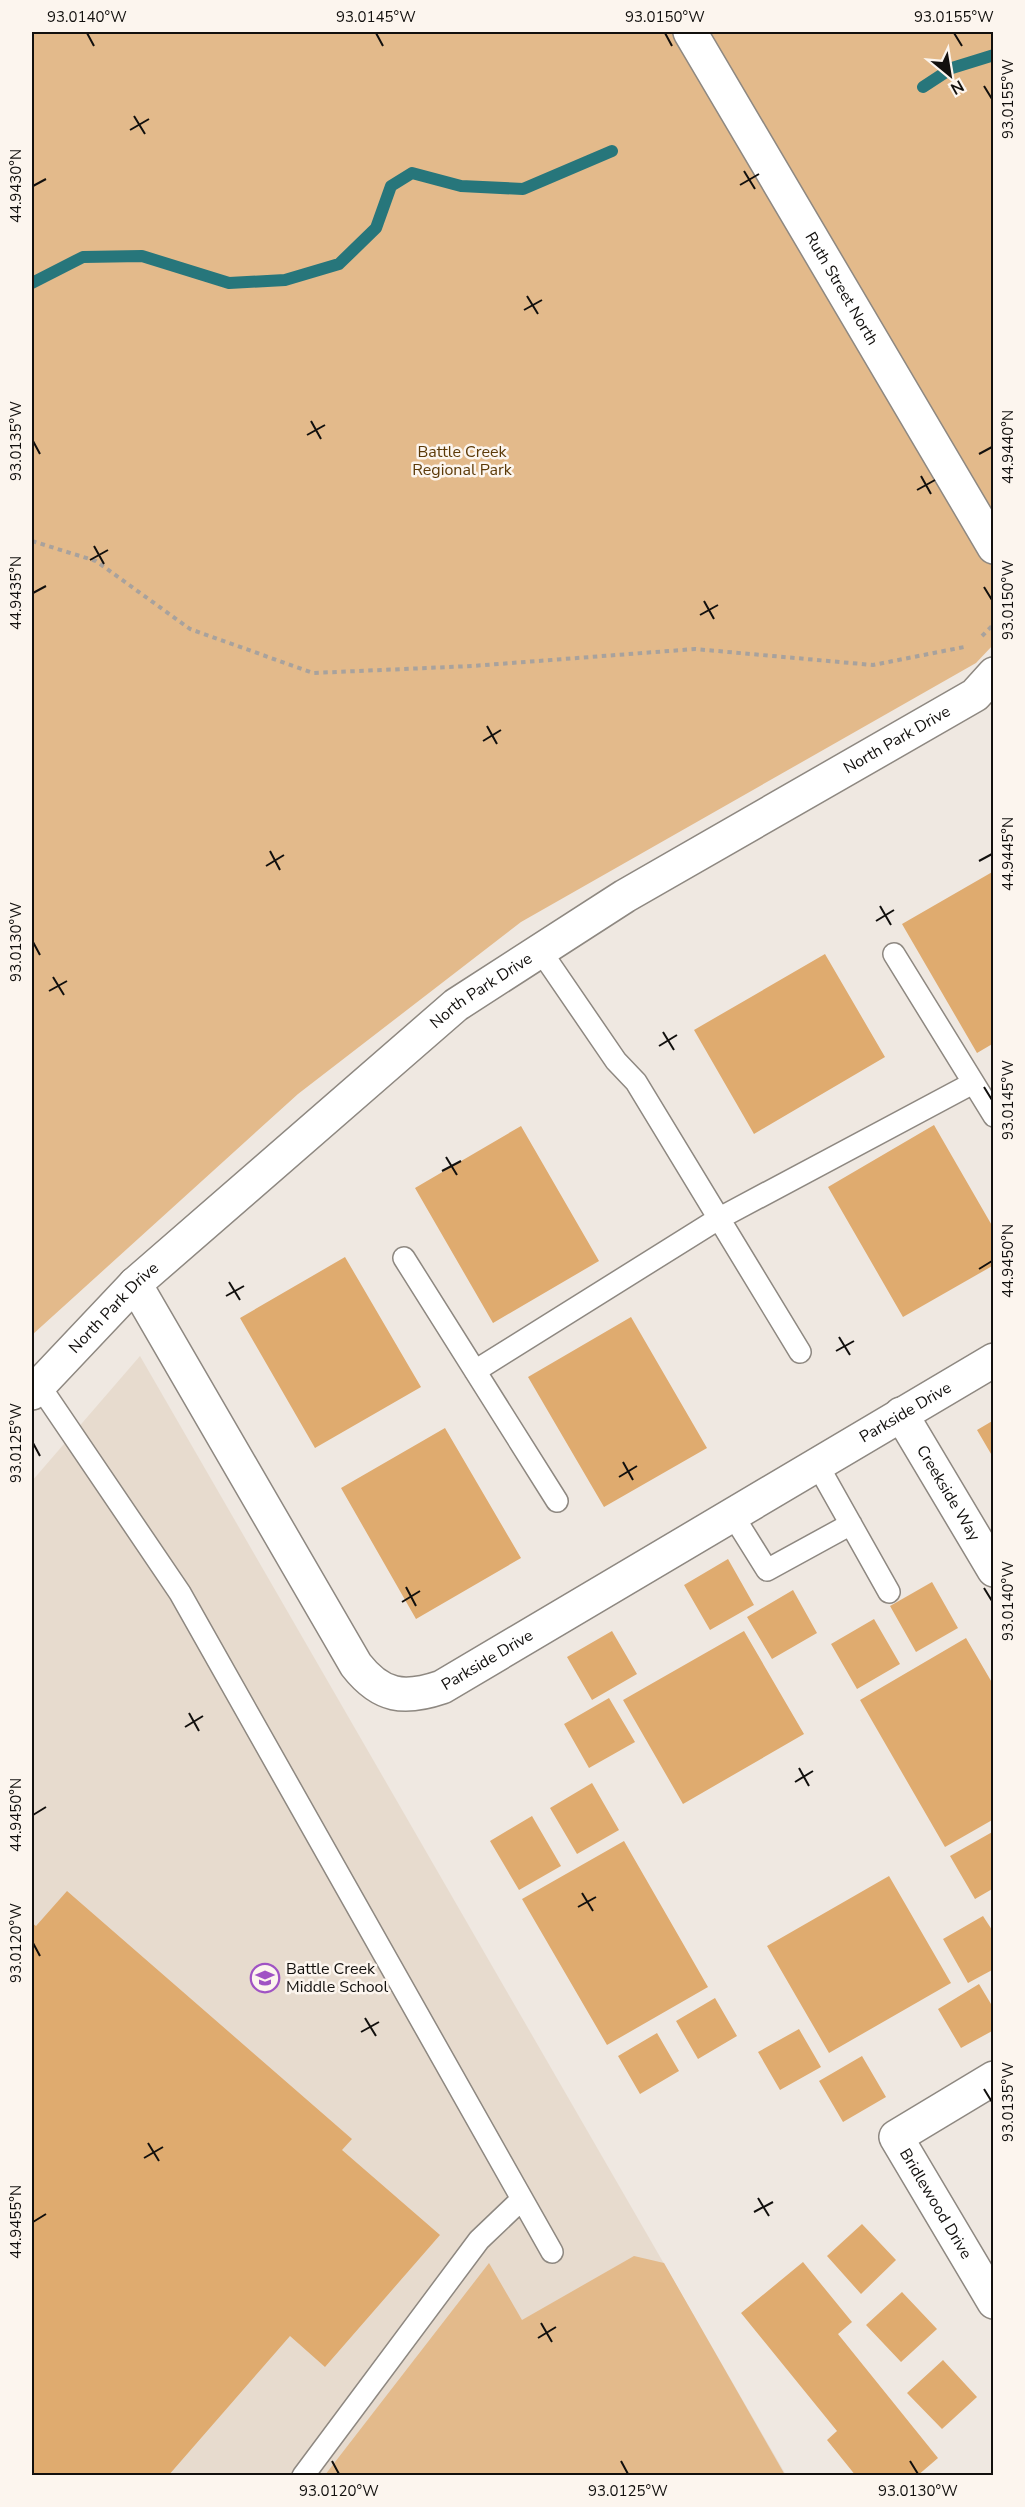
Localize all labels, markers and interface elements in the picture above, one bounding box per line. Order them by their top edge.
text: 93.0140°W [47,7,127,27]
text: 93.0145°W [336,7,416,27]
text: 93.0150°W [625,7,705,27]
text: 93.0155°W [914,7,994,27]
north arrow [920,45,980,105]
text: 93.0155°W [998,59,1018,139]
text: N [946,75,968,100]
text: 44.9430°N [6,149,26,223]
street label: Ruth Street North [799,228,883,349]
text: 93.0135°W [6,401,26,481]
text: 44.9440°N [998,410,1018,484]
park label: Battle Creek Regional Park [412,441,513,481]
text: 44.9435°N [6,556,26,630]
text: 93.0150°W [998,560,1018,640]
street label: North Park Drive [840,700,954,779]
text: 44.9445°N [998,817,1018,891]
text: 93.0130°W [6,902,26,982]
street label: North Park Drive [425,948,536,1034]
text: 93.0145°W [998,1060,1018,1140]
text: 44.9450°N [998,1224,1018,1298]
street label: North Park Drive [64,1257,163,1358]
street label: Parkside Drive [855,1377,955,1448]
text: 93.0125°W [6,1403,26,1483]
street label: Creekside Way [911,1441,986,1546]
text: 93.0140°W [998,1561,1018,1641]
street label: Parkside Drive [437,1624,537,1696]
text: 44.9450°N [6,1778,26,1852]
text: 93.0120°W [6,1903,26,1983]
place label: Battle Creek Middle School [286,1958,388,1998]
school or university icon: Battle Creek Middle School [249,1962,281,1994]
text: 93.0135°W [998,2062,1018,2142]
street label: Bridlewood Drive [894,2144,977,2263]
text: 44.9455°N [6,2185,26,2259]
text: 93.0120°W [299,2481,379,2501]
text: 93.0125°W [588,2481,668,2501]
text: 93.0130°W [878,2481,958,2501]

